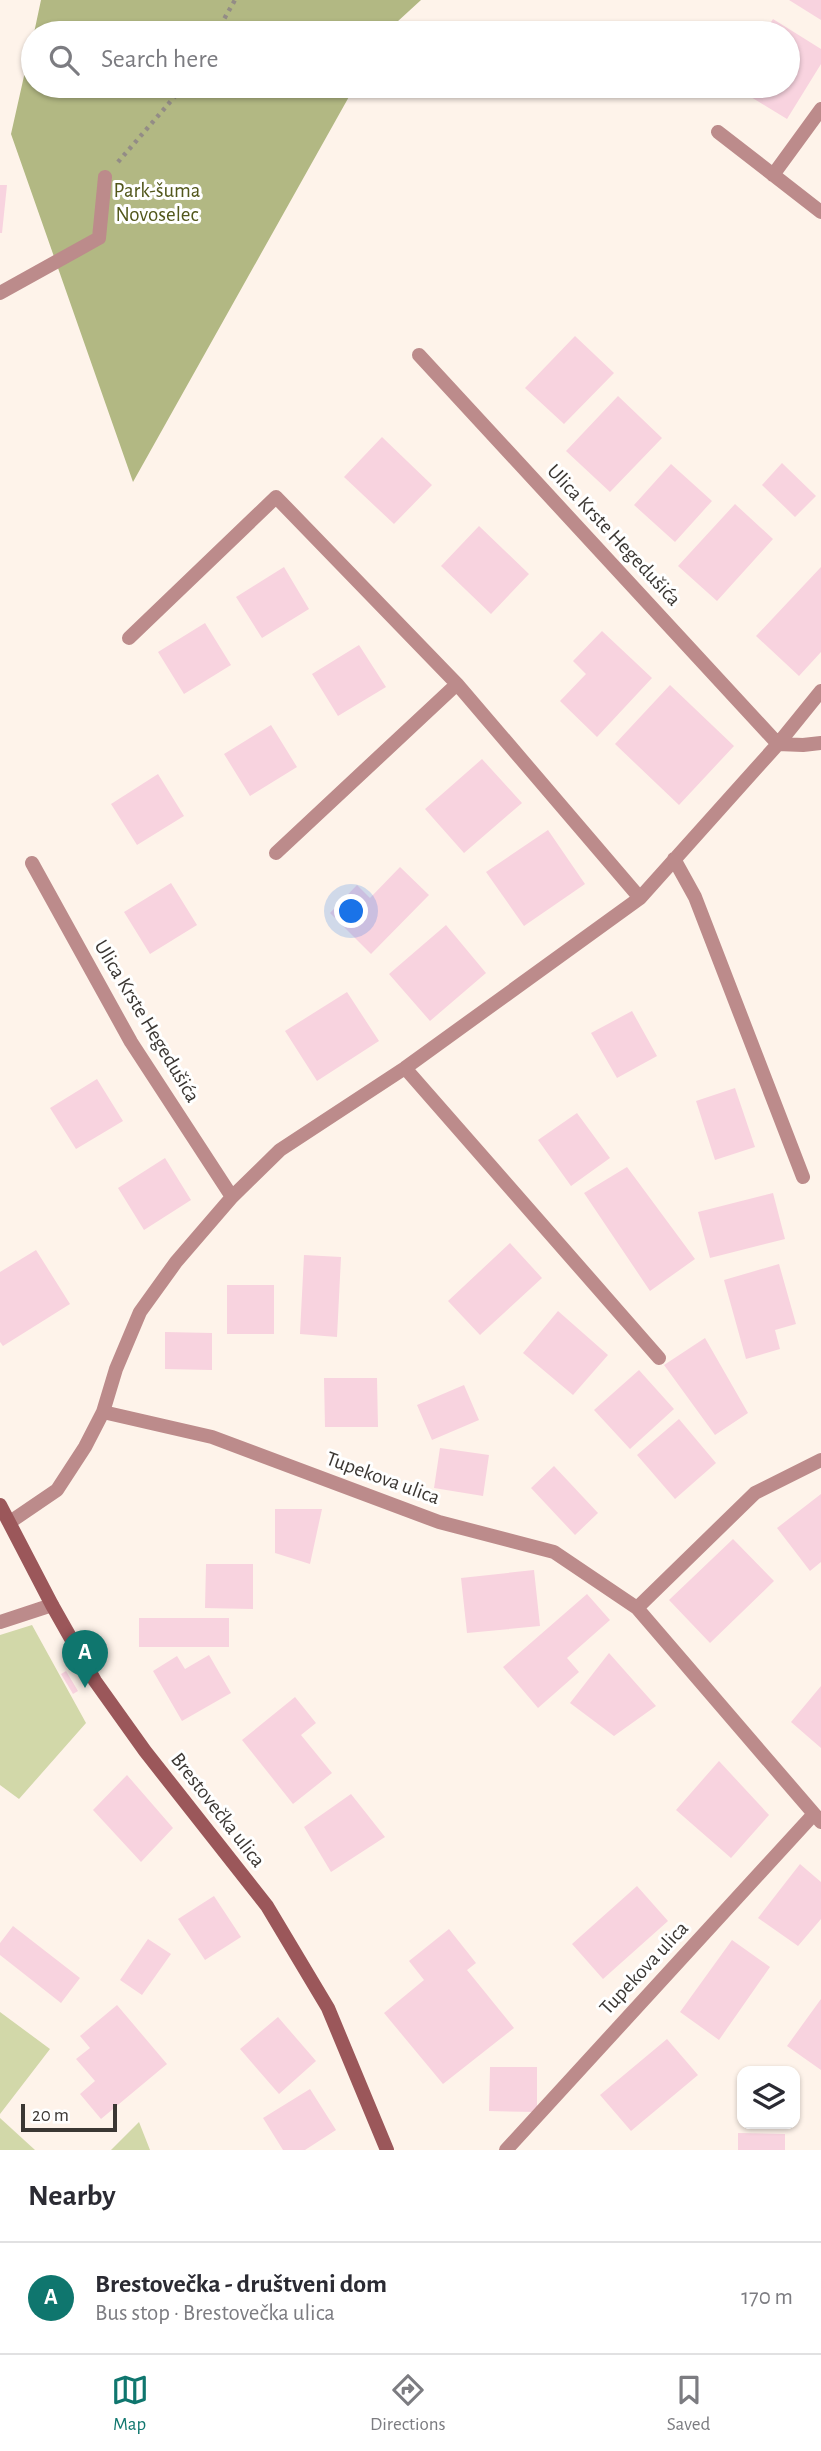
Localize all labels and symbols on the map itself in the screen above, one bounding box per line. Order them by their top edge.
park label: Park-šuma Novoselec [114,180,201,225]
street label: Ulica Krste Hegedušića [543,460,685,610]
your location [334,894,368,928]
street label: Ulica Krste Hegedušića [90,936,204,1106]
street label: Tupekova ulica [323,1448,443,1508]
pin: A [62,1630,108,1688]
street label: Brestovečka ulica [167,1749,269,1871]
street label: Tupekova ulica [596,1917,693,2019]
scale bar [21,2101,117,2133]

